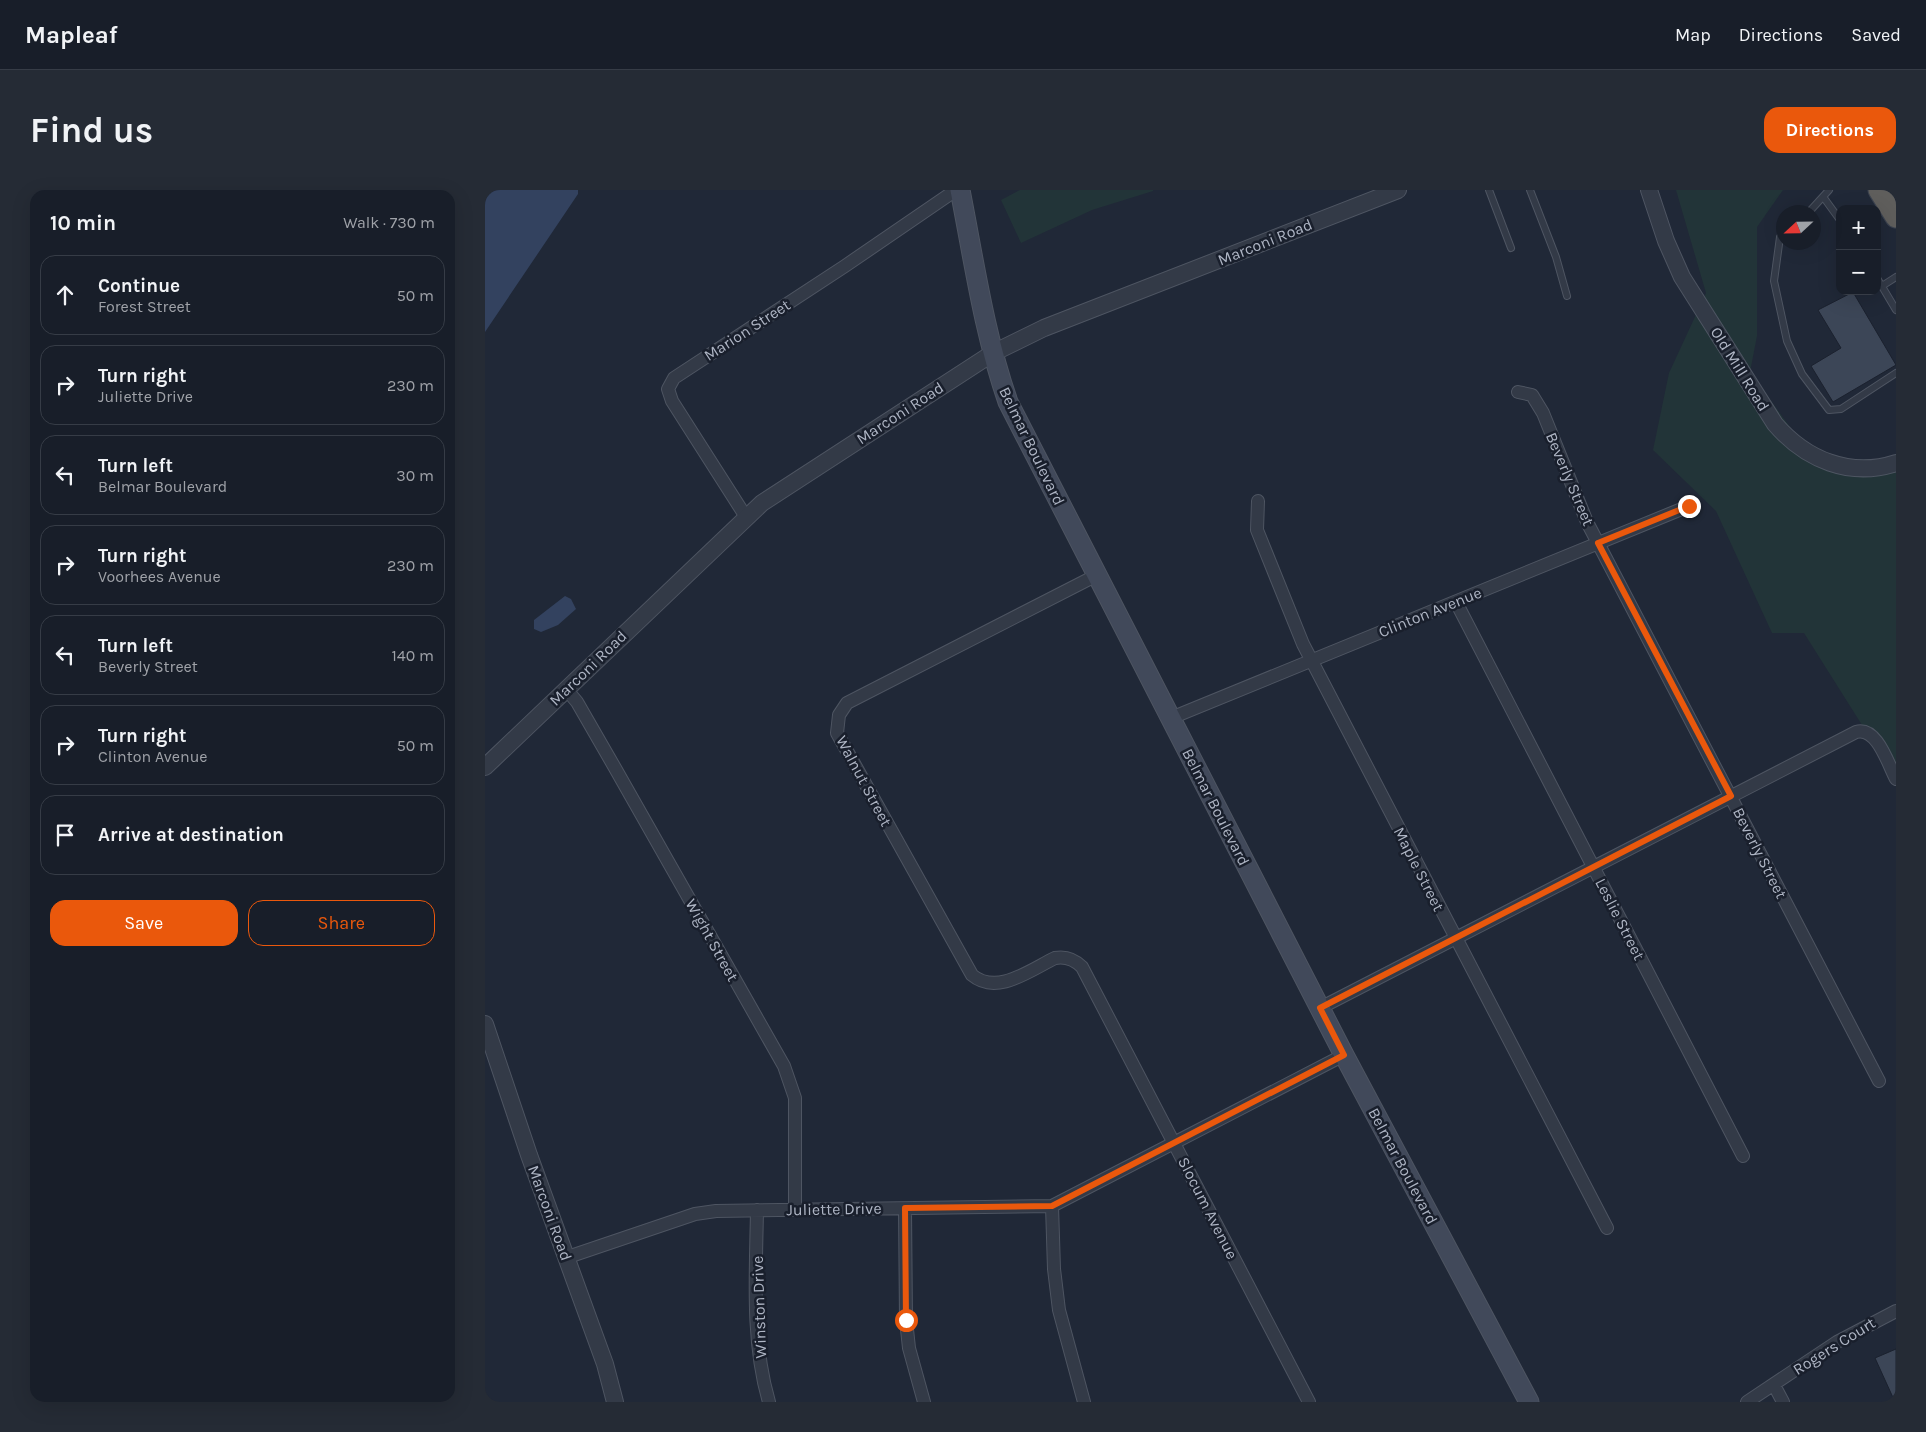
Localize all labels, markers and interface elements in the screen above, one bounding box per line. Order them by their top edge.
text: Mapleaf [25,21,118,49]
text: Map [1675,24,1711,46]
text: Directions [1739,24,1823,46]
text: Saved [1851,24,1901,46]
button: Directions [1764,107,1896,153]
text: Find us [30,110,153,151]
north arrow [1776,205,1821,250]
map controls [1836,205,1881,295]
button: + [1836,205,1881,250]
text: 10 min [50,211,116,235]
text: Walk · 730 m [343,213,435,232]
street label: Marconi Road [1215,214,1315,270]
button: − [1836,250,1881,295]
text: Continue [98,275,180,297]
icon: ahead [51,281,79,309]
text: 50 m [397,286,434,305]
street label: Marion Street [700,295,794,365]
text: Forest Street [98,297,191,316]
street label: Old Mill Road [1707,323,1773,415]
text: Turn right [98,365,187,387]
icon: right [51,371,79,399]
text: 230 m [387,376,434,395]
street label: Marconi Road [853,378,947,448]
street label: Belmar Boulevard [995,384,1069,508]
text: Juliette Drive [98,387,193,406]
street label: Beverly Street [1542,429,1598,529]
text: Turn left [98,455,173,477]
icon: left [51,461,79,489]
text: 30 m [396,466,434,485]
text: Belmar Boulevard [98,477,227,496]
route end [1678,495,1701,518]
text: Turn right [98,545,187,567]
icon: right [51,551,79,579]
text: 230 m [387,556,434,575]
text: Voorhees Avenue [98,567,221,586]
street label: Clinton Avenue [1376,583,1484,641]
street label: Marconi Road [545,626,631,710]
text: Turn left [98,635,173,657]
icon: left [51,641,79,669]
text: 140 m [392,646,434,665]
text: Beverly Street [98,657,198,676]
text: Turn right [98,725,187,747]
icon: right [51,731,79,759]
street label: Walnut Street [832,732,896,830]
text: 50 m [397,736,434,755]
street label: Belmar Boulevard [1178,745,1254,869]
text: Clinton Avenue [98,747,208,766]
street label: Beverly Street [1729,804,1791,902]
icon: arrive [51,821,79,849]
text: Arrive at destination [98,824,284,846]
street label: Maple Street [1390,824,1448,914]
street label: Leslie Street [1591,875,1649,963]
street label: Wight Street [682,895,742,985]
button: Save [50,900,238,946]
button: Share [248,900,435,946]
street label: Belmar Boulevard [1364,1105,1442,1227]
street label: Slocum Avenue [1174,1154,1242,1262]
street label: Marconi Road [524,1163,576,1263]
street label: Juliette Drive [786,1199,882,1219]
street label: Winston Drive [748,1255,770,1359]
route start [895,1309,918,1332]
street label: Rogers Court [1789,1313,1879,1379]

